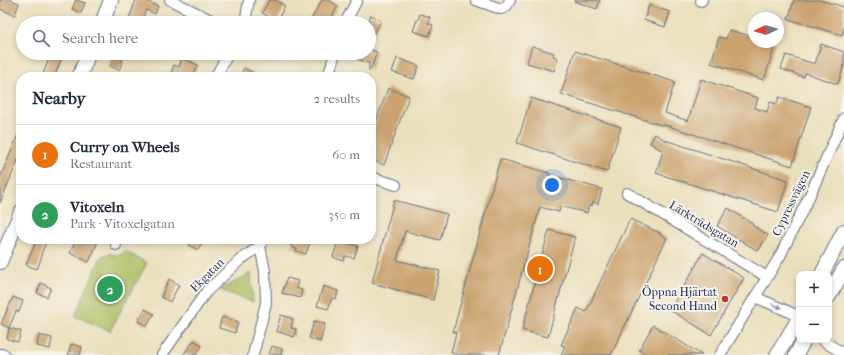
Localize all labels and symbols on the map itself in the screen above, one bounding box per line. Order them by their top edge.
north arrow [748,12,784,48]
street label: Cypressvägen [769,168,813,238]
your location [542,175,562,195]
street label: Lärkträdsgatan [667,198,741,250]
pin: 1 [527,254,553,284]
street label: Ekgatan [187,255,227,295]
pin: 2 [97,274,123,304]
place label: Öppna Hjärtat Second Hand [642,284,718,313]
marker: Öppna Hjärtat Second Hand [720,294,730,304]
one-way arrow [772,304,784,310]

